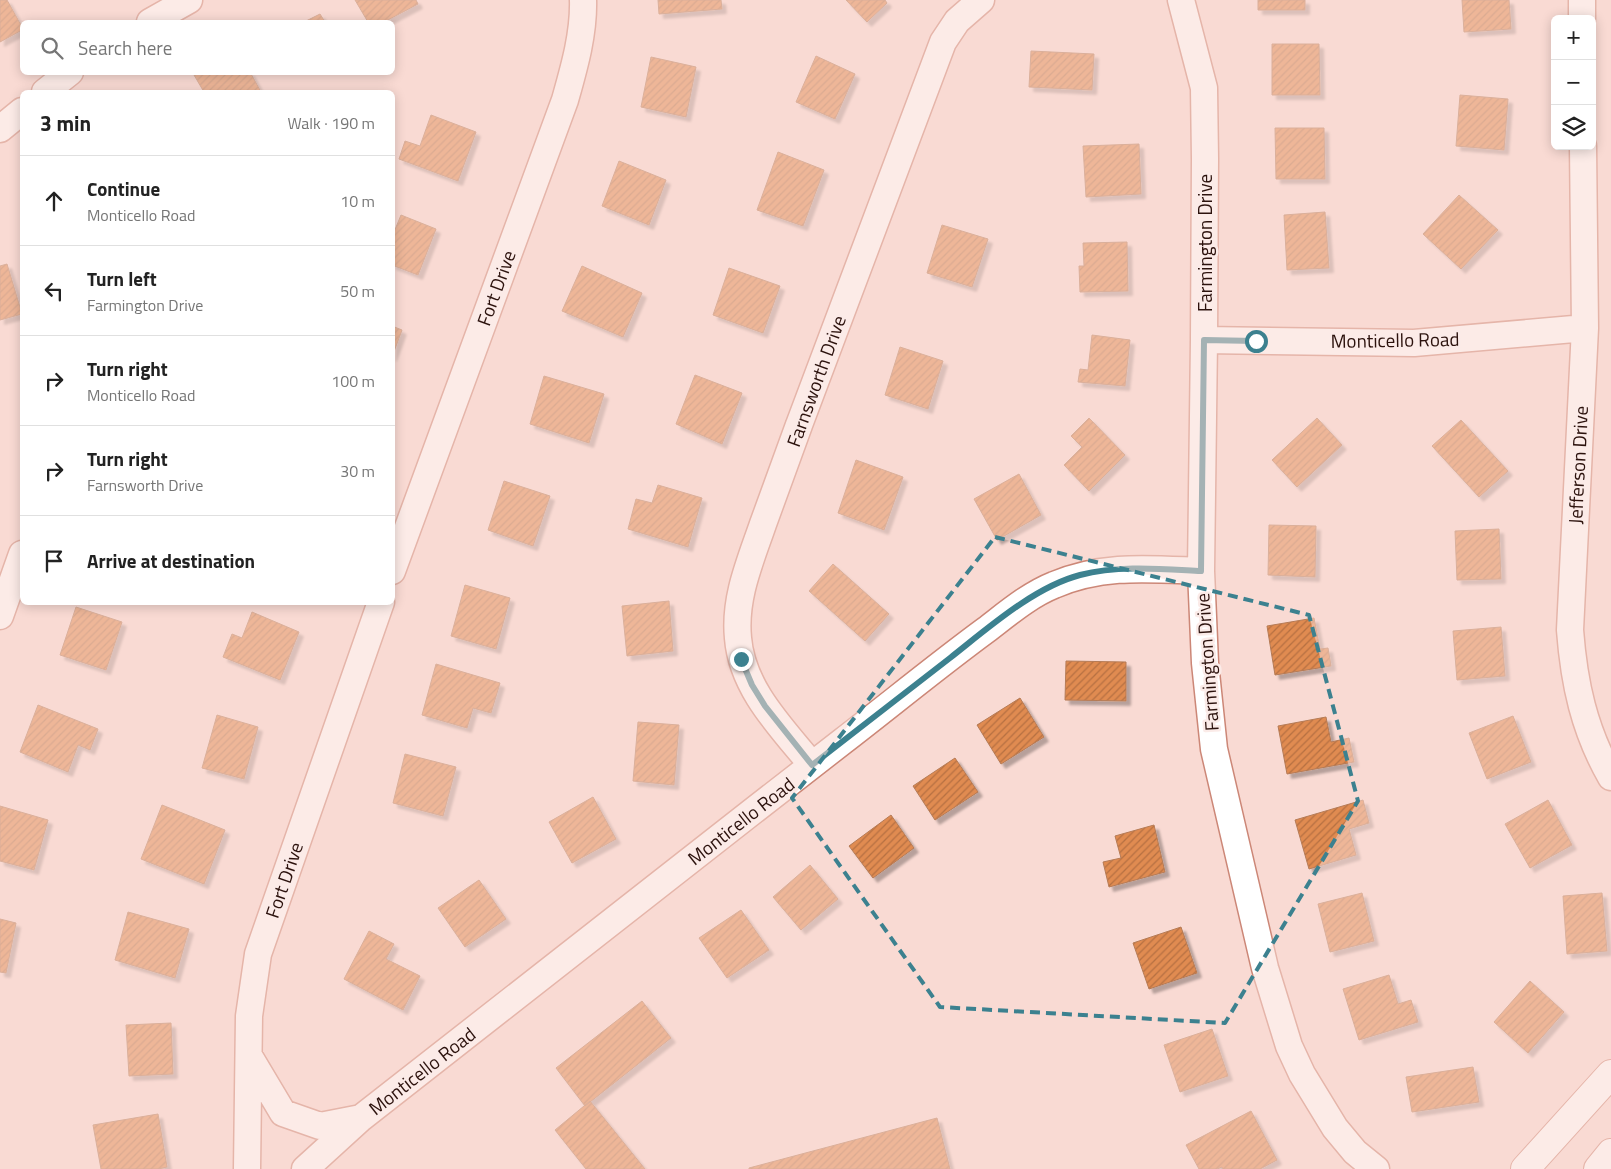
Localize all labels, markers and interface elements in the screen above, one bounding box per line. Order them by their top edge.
map controls [1551,15,1596,150]
button: + [1551,15,1596,60]
search box [20,20,395,75]
text: Search here [78,33,172,62]
icon: search [38,34,66,62]
button: − [1551,60,1596,105]
button: layers [1551,105,1596,150]
text: 3 min [40,107,91,139]
text: Walk · 190 m [287,111,375,135]
text: Continue [87,174,160,203]
street label: Farmington Drive [1190,174,1219,312]
icon: ahead [40,187,68,215]
text: 10 m [340,189,375,213]
text: Monticello Road [87,203,195,227]
street label: Fort Drive [468,246,523,330]
text: Turn left [87,264,157,293]
icon: left [40,277,68,305]
text: 50 m [340,279,375,303]
text: Farmington Drive [87,293,203,317]
street label: Farnsworth Drive [778,311,853,451]
street label: Monticello Road [1330,324,1460,355]
route start [1245,330,1268,353]
text: Turn right [87,354,168,383]
icon: right [40,367,68,395]
text: 100 m [331,369,375,393]
text: Monticello Road [87,383,195,407]
street label: Jefferson Drive [1560,405,1595,525]
text: Turn right [87,444,168,473]
icon: right [40,457,68,485]
text: 30 m [340,459,375,483]
text: Farnsworth Drive [87,473,203,497]
text: Arrive at destination [87,546,255,575]
icon: arrive [40,547,68,575]
street label: Farmington Drive [1187,592,1226,732]
route end [730,648,753,671]
street label: Monticello Road [681,770,800,872]
street label: Fort Drive [257,838,310,922]
street label: Monticello Road [362,1020,481,1122]

